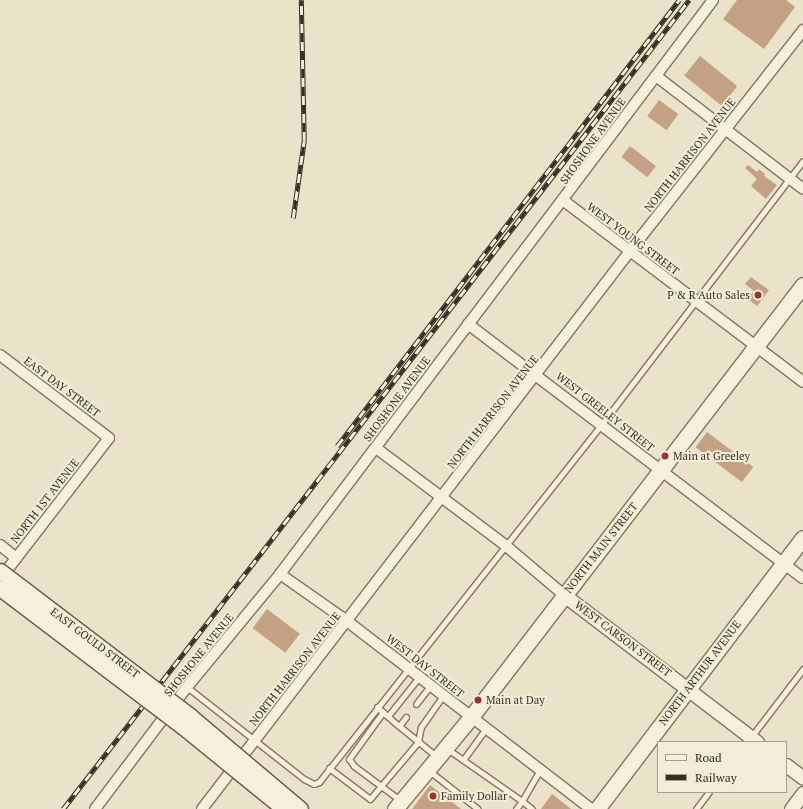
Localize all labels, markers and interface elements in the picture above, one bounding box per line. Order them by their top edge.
street label: SHOSHONE AVENUE [557,95,629,187]
street label: NORTH HARRISON AVENUE [642,96,738,214]
street label: WEST YOUNG STREET [584,200,682,278]
place label: P & R Auto Sales [667,288,750,302]
marker: P & R Auto Sales [753,290,763,300]
street label: NORTH HARRISON AVENUE [445,353,541,471]
street label: EAST DAY STREET [21,354,103,420]
street label: SHOSHONE AVENUE [361,354,433,444]
street label: WEST GREELEY STREET [553,370,657,454]
place label: Main at Greeley [673,449,750,463]
marker: Main at Greeley [660,451,670,461]
street label: NORTH 1ST AVENUE [8,456,82,546]
street label: NORTH MAIN STREET [562,500,640,596]
street label: WEST CARSON STREET [572,598,674,680]
street label: EAST GOULD STREET [48,605,142,681]
street label: NORTH HARRISON AVENUE [247,610,343,728]
street label: SHOSHONE AVENUE [161,611,237,699]
street label: NORTH ARTHUR AVENUE [656,618,744,728]
street label: WEST DAY STREET [384,632,466,700]
place label: Main at Day [486,693,545,707]
marker: Main at Day [473,695,483,705]
legend [657,741,787,793]
text: Road [695,750,722,765]
text: Railway [695,770,737,785]
place label: Family Dollar [441,789,507,803]
marker: Family Dollar [428,791,438,801]

